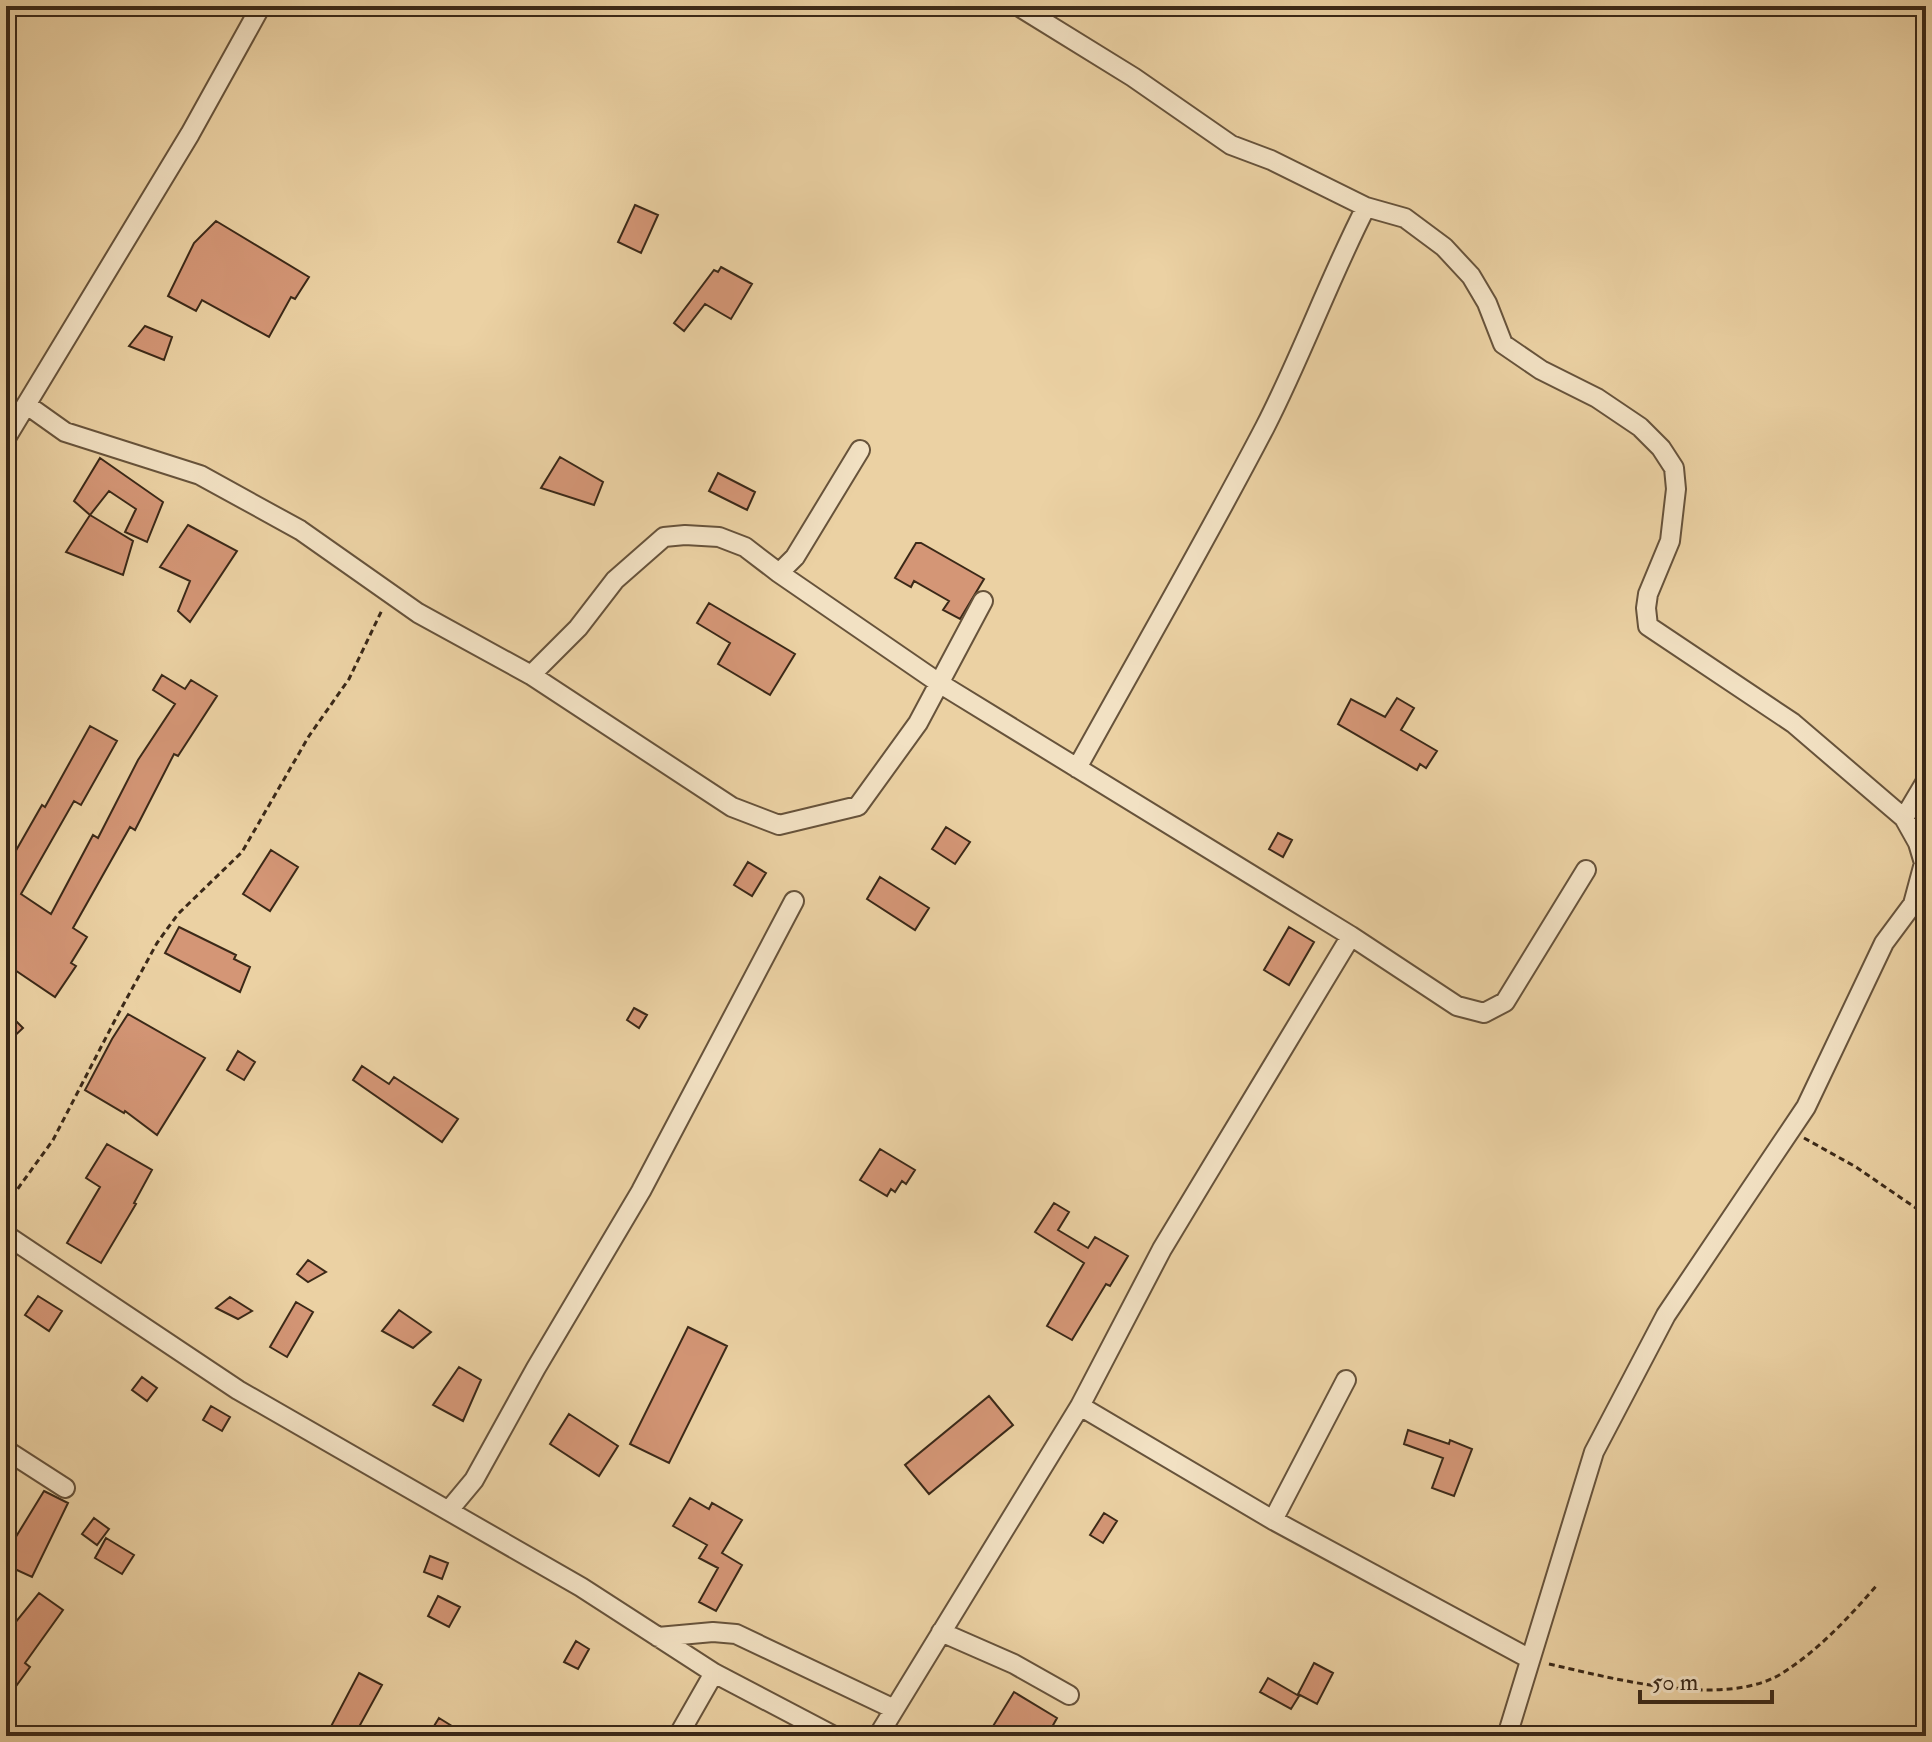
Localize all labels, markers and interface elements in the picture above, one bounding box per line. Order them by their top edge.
scale bar [1640,1654,1772,1704]
text: 50 m [1652,1667,1699,1698]

